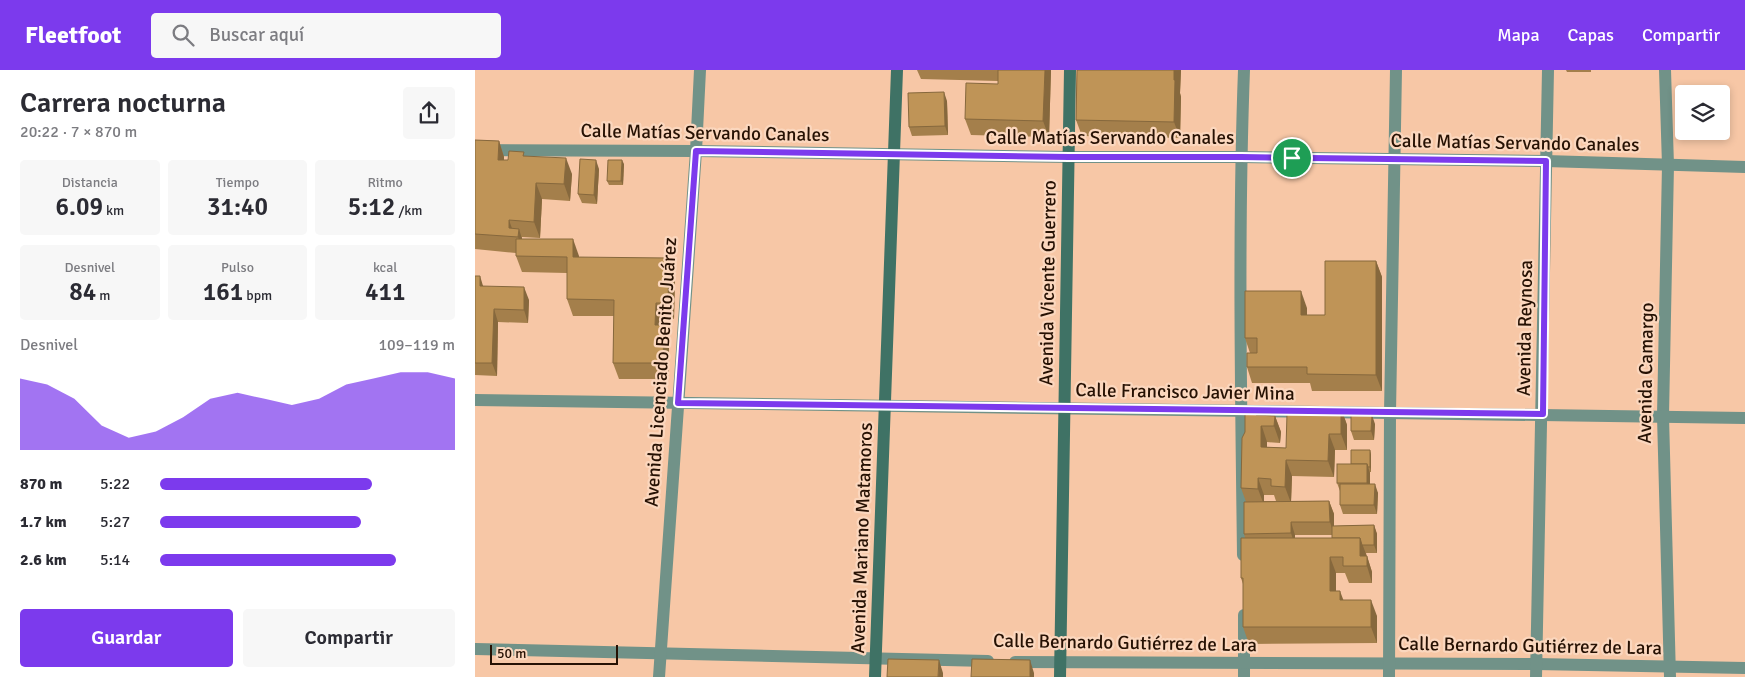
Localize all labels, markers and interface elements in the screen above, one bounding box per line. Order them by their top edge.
search box [151,13,501,58]
text: Fleetfoot [25,20,121,50]
icon: search [169,21,197,49]
text: Buscar aquí [209,23,304,47]
text: Mapa [1497,24,1540,46]
text: Capas [1568,24,1614,46]
text: Compartir [1642,24,1720,46]
map controls [1675,85,1730,140]
button: layers [1675,85,1730,140]
text: Carrera nocturna [20,86,226,120]
button: share [403,87,455,139]
street label: Calle Matías Servando Canales [580,119,830,147]
text: 20:22 · 7 × 870 m [20,122,137,142]
street label: Calle Matías Servando Canales [986,126,1234,150]
street label: Calle Matías Servando Canales [1390,129,1640,157]
pin [1271,137,1313,179]
icon: arrive [1278,144,1306,172]
text: Distancia [62,174,118,191]
text: Tiempo [216,174,259,191]
text: Ritmo [367,174,403,191]
street label: Avenida Vicente Guerrero [1034,180,1062,386]
text: 6.09 [56,191,103,222]
text: 31:40 [207,191,268,222]
text: 5:12 [348,191,395,222]
text: km [103,202,124,219]
text: /km [395,202,423,219]
street label: Avenida Licenciado Benito Juárez [640,236,682,508]
text: Desnivel [64,259,115,276]
text: Pulso [221,259,254,276]
text: kcal [373,259,397,276]
street label: Avenida Reynosa [1512,260,1538,396]
text: 84 [69,276,96,307]
text: 161 [203,276,243,307]
text: 411 [365,276,405,307]
text: m [96,287,110,304]
text: bpm [243,287,272,304]
street label: Avenida Camargo [1633,302,1659,444]
text: Desnivel [20,335,78,355]
text: 109–119 m [378,335,455,355]
street label: Calle Francisco Javier Mina [1075,378,1295,406]
street label: Avenida Mariano Matamoros [846,422,878,654]
text: 870 m [20,474,62,494]
text: 5:22 [100,474,130,494]
text: 1.7 km [20,512,67,532]
text: 5:27 [100,512,130,532]
text: 2.6 km [20,550,67,570]
text: 5:14 [100,550,130,570]
button: Guardar [20,609,233,667]
button: Compartir [243,609,455,667]
street label: Calle Bernardo Gutiérrez de Lara [993,629,1257,657]
street label: Calle Bernardo Gutiérrez de Lara [1398,632,1662,660]
scale bar [490,642,617,665]
text: 50 m [497,645,526,662]

